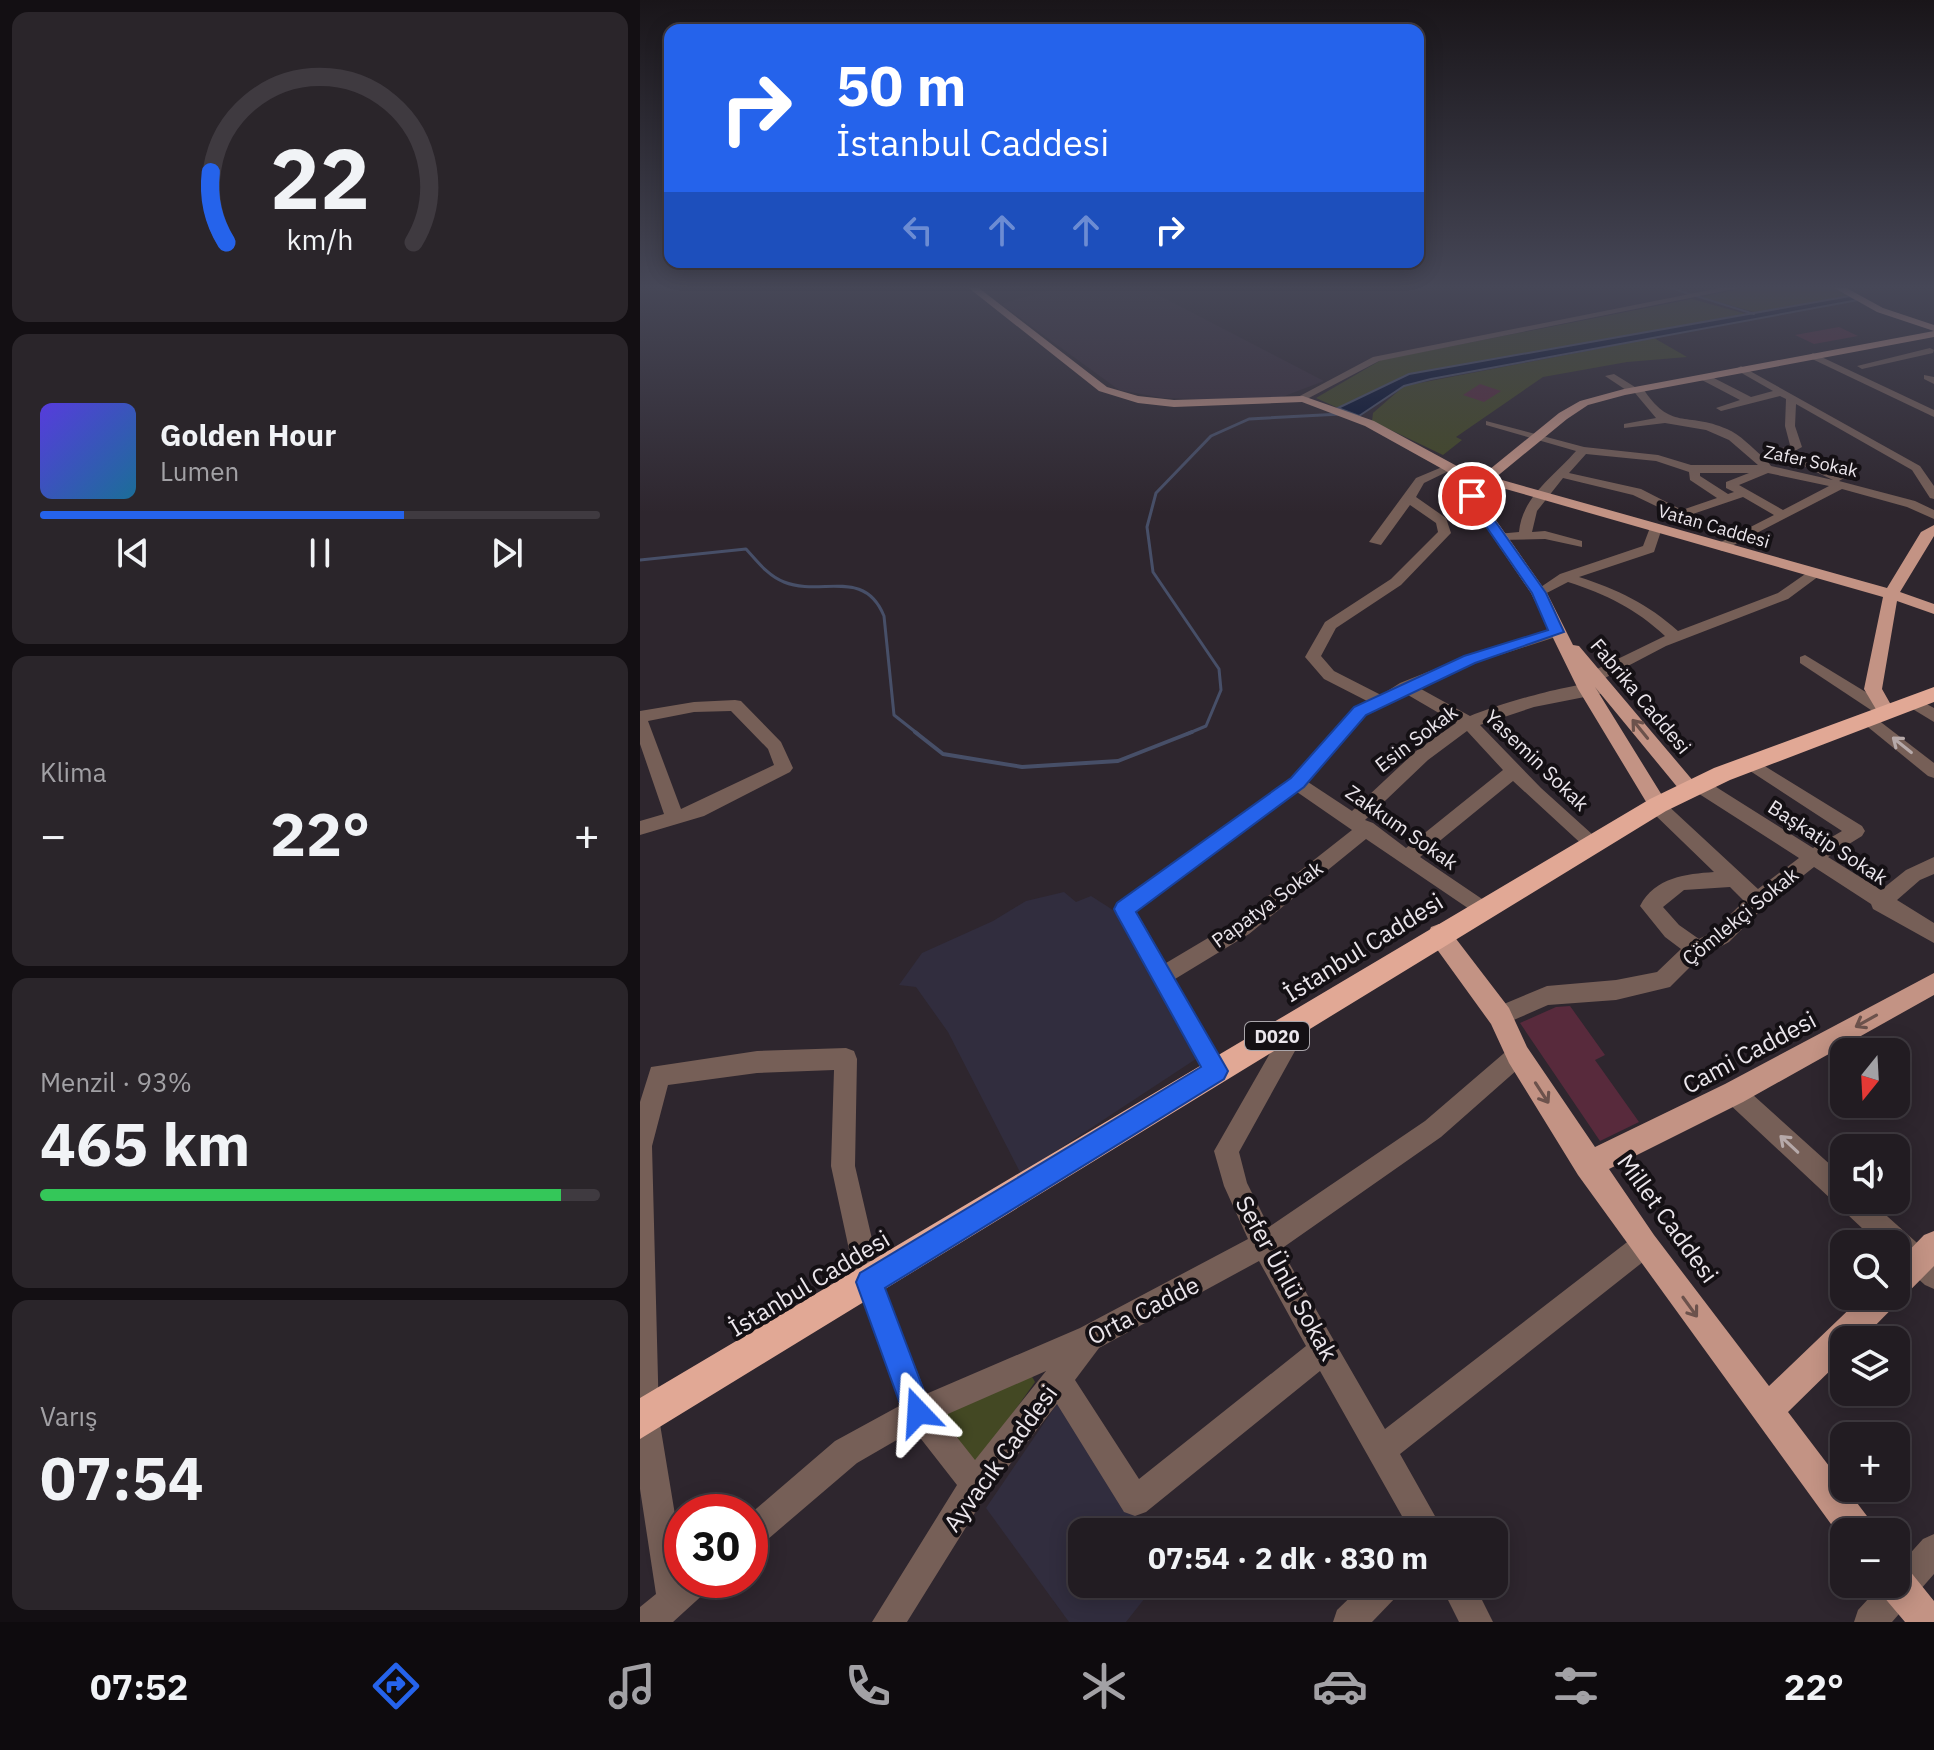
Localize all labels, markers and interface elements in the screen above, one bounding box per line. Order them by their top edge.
text: 50 m [836,49,966,121]
icon: right [704,56,808,160]
text: İstanbul Caddesi [836,119,1109,166]
text: 22 [270,124,370,232]
icon: left [896,208,940,252]
icon: ahead [980,208,1024,252]
icon: ahead [1064,208,1108,252]
icon: right [1148,208,1192,252]
text: km/h [286,221,354,258]
text: Golden Hour [160,415,336,454]
street label: Zafer Sokak [1762,440,1861,482]
text: Lumen [160,454,239,488]
pin [1438,462,1506,530]
icon: arrive [1450,474,1494,518]
street label: Vatan Caddesi [1655,499,1773,553]
icon: previous [111,531,155,575]
icon: pause [298,531,342,575]
icon: next [485,531,529,575]
street label: Fabrika Caddesi [1585,633,1697,759]
street label: Esin Sokak [1369,698,1463,778]
street label: Yasemin Sokak [1479,703,1595,817]
one-way arrow [1632,719,1649,740]
one-way arrow [1892,736,1912,754]
text: Klima [40,755,107,789]
street label: Zakkum Sokak [1341,778,1464,876]
street label: Başkatip Sokak [1763,793,1893,891]
text: 22° [270,794,370,873]
text: − [40,806,66,863]
text: + [574,806,600,863]
street label: Papatya Sokak [1206,854,1328,954]
street label: Çömlekçi Sokak [1676,861,1804,971]
street label: İstanbul Caddesi [1277,885,1449,1009]
street label: Cami Caddesi [1677,1003,1821,1101]
one-way arrow [1854,1013,1878,1029]
road number: D020 [1245,1022,1309,1050]
north arrow [1830,1038,1910,1118]
map controls [1830,1038,1910,1598]
text: Menzil · 93% [40,1065,192,1099]
one-way arrow [1535,1081,1551,1104]
text: 465 km [40,1104,250,1183]
one-way arrow [1779,1134,1799,1153]
button: sound [1830,1134,1910,1214]
street label: Millet Caddesi [1610,1147,1726,1289]
street label: Sefer Ünlü Sokak [1229,1190,1346,1366]
street label: İstanbul Caddesi [723,1222,895,1344]
button: search [1830,1230,1910,1310]
street label: Orta Cadde [1082,1268,1204,1352]
one-way arrow [1681,1296,1698,1317]
button: layers [1830,1326,1910,1406]
position arrow [876,1370,960,1454]
street label: Ayvacık Caddesi [936,1378,1064,1538]
text: Varış [40,1399,98,1433]
button: + [1830,1422,1910,1502]
text: 07:54 [40,1438,204,1517]
speed limit sign: 30 [664,1494,768,1598]
button: − [1830,1518,1910,1598]
text: 07:54 · 2 dk · 830 m [1148,1538,1428,1577]
icon: directions [368,1658,424,1714]
icon: music [604,1658,660,1714]
icon: phone [840,1658,896,1714]
icon: climate [1076,1658,1132,1714]
icon: car [1312,1658,1368,1714]
icon: filters [1548,1658,1604,1714]
text: 07:52 [90,1663,188,1710]
text: 22° [1784,1663,1844,1710]

